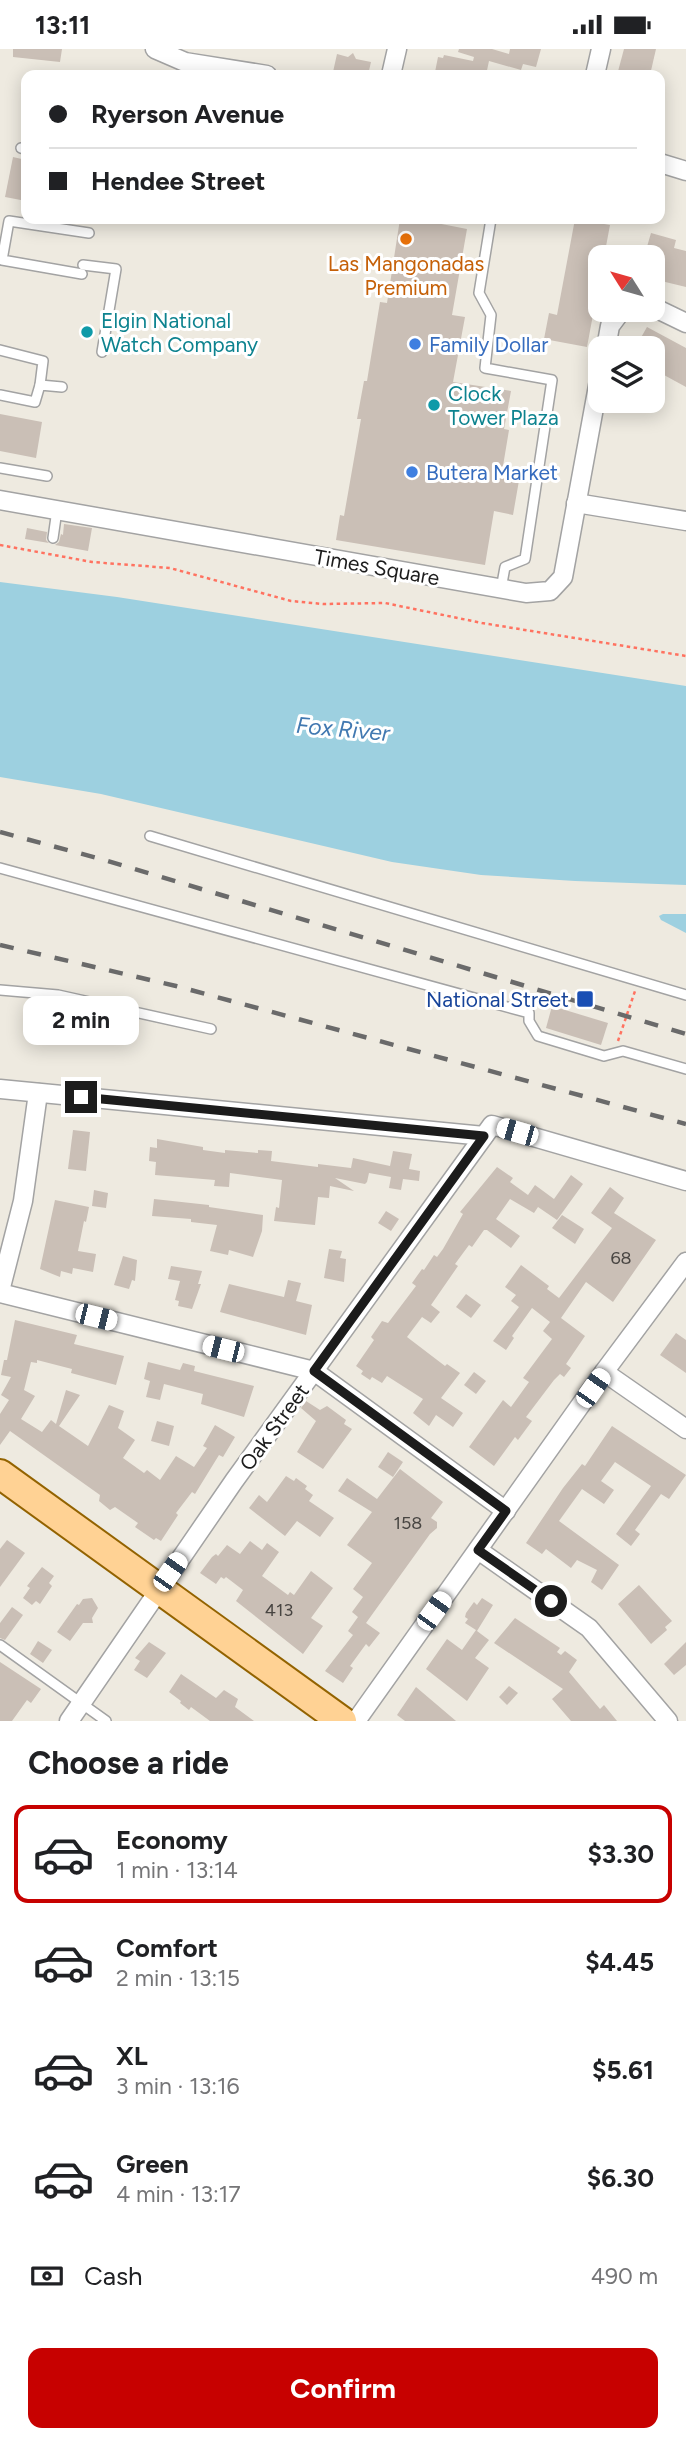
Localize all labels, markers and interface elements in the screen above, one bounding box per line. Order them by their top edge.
text: 13:11 [35,9,90,41]
text: Ryerson Avenue [91,98,284,130]
text: Hendee Street [91,165,266,197]
marker: Las Mangonadas Premium [398,231,414,247]
north arrow [588,245,665,322]
map controls [588,245,665,413]
place label: Las Mangonadas Premium [328,251,484,300]
place label: Elgin National Watch Company [101,308,258,357]
marker: Elgin National Watch Company [79,324,95,340]
place label: Family Dollar [429,332,548,357]
marker: Family Dollar [407,336,423,352]
button: layers [588,336,665,413]
place label: Clock Tower Plaza [448,381,559,430]
marker: Clock Tower Plaza [426,397,442,413]
place label: Butera Market [426,460,558,485]
marker: Butera Market [404,464,420,480]
street label: Times Square [312,544,442,590]
water label: Fox River [295,711,392,747]
place label: National Street [426,987,569,1012]
marker: National Street [575,989,595,1009]
callout: 2 min [23,995,139,1045]
text: 2 min [52,1006,110,1034]
route end [65,1081,97,1113]
car [494,1116,541,1148]
house number: 68 [610,1247,632,1269]
car [74,1302,119,1332]
car [201,1334,246,1364]
car [573,1365,614,1411]
street label: Oak Street [234,1379,314,1475]
house number: 158 [394,1512,422,1534]
car [150,1549,191,1595]
route start [535,1585,567,1617]
car [414,1588,455,1634]
house number: 413 [265,1599,293,1621]
text: Choose a ride [28,1744,229,1782]
icon: car [32,1823,95,1886]
text: Economy [116,1824,228,1856]
text: $3.30 [587,1838,654,1870]
text: 1 min · 13:14 [116,1856,238,1884]
icon: car [32,1931,95,1994]
text: Comfort [116,1932,218,1964]
text: $4.45 [585,1946,654,1978]
text: 2 min · 13:15 [116,1964,240,1992]
icon: car [32,2039,95,2102]
text: XL [116,2040,148,2072]
text: $5.61 [592,2054,654,2086]
text: 3 min · 13:16 [116,2072,240,2100]
icon: car [32,2147,95,2210]
text: Green [116,2148,189,2180]
text: $6.30 [587,2162,654,2194]
text: 4 min · 13:17 [116,2180,241,2208]
icon: cash [28,2257,66,2295]
text: Cash [84,2260,143,2292]
text: 490 m [591,2262,658,2290]
button: Confirm [28,2348,658,2428]

